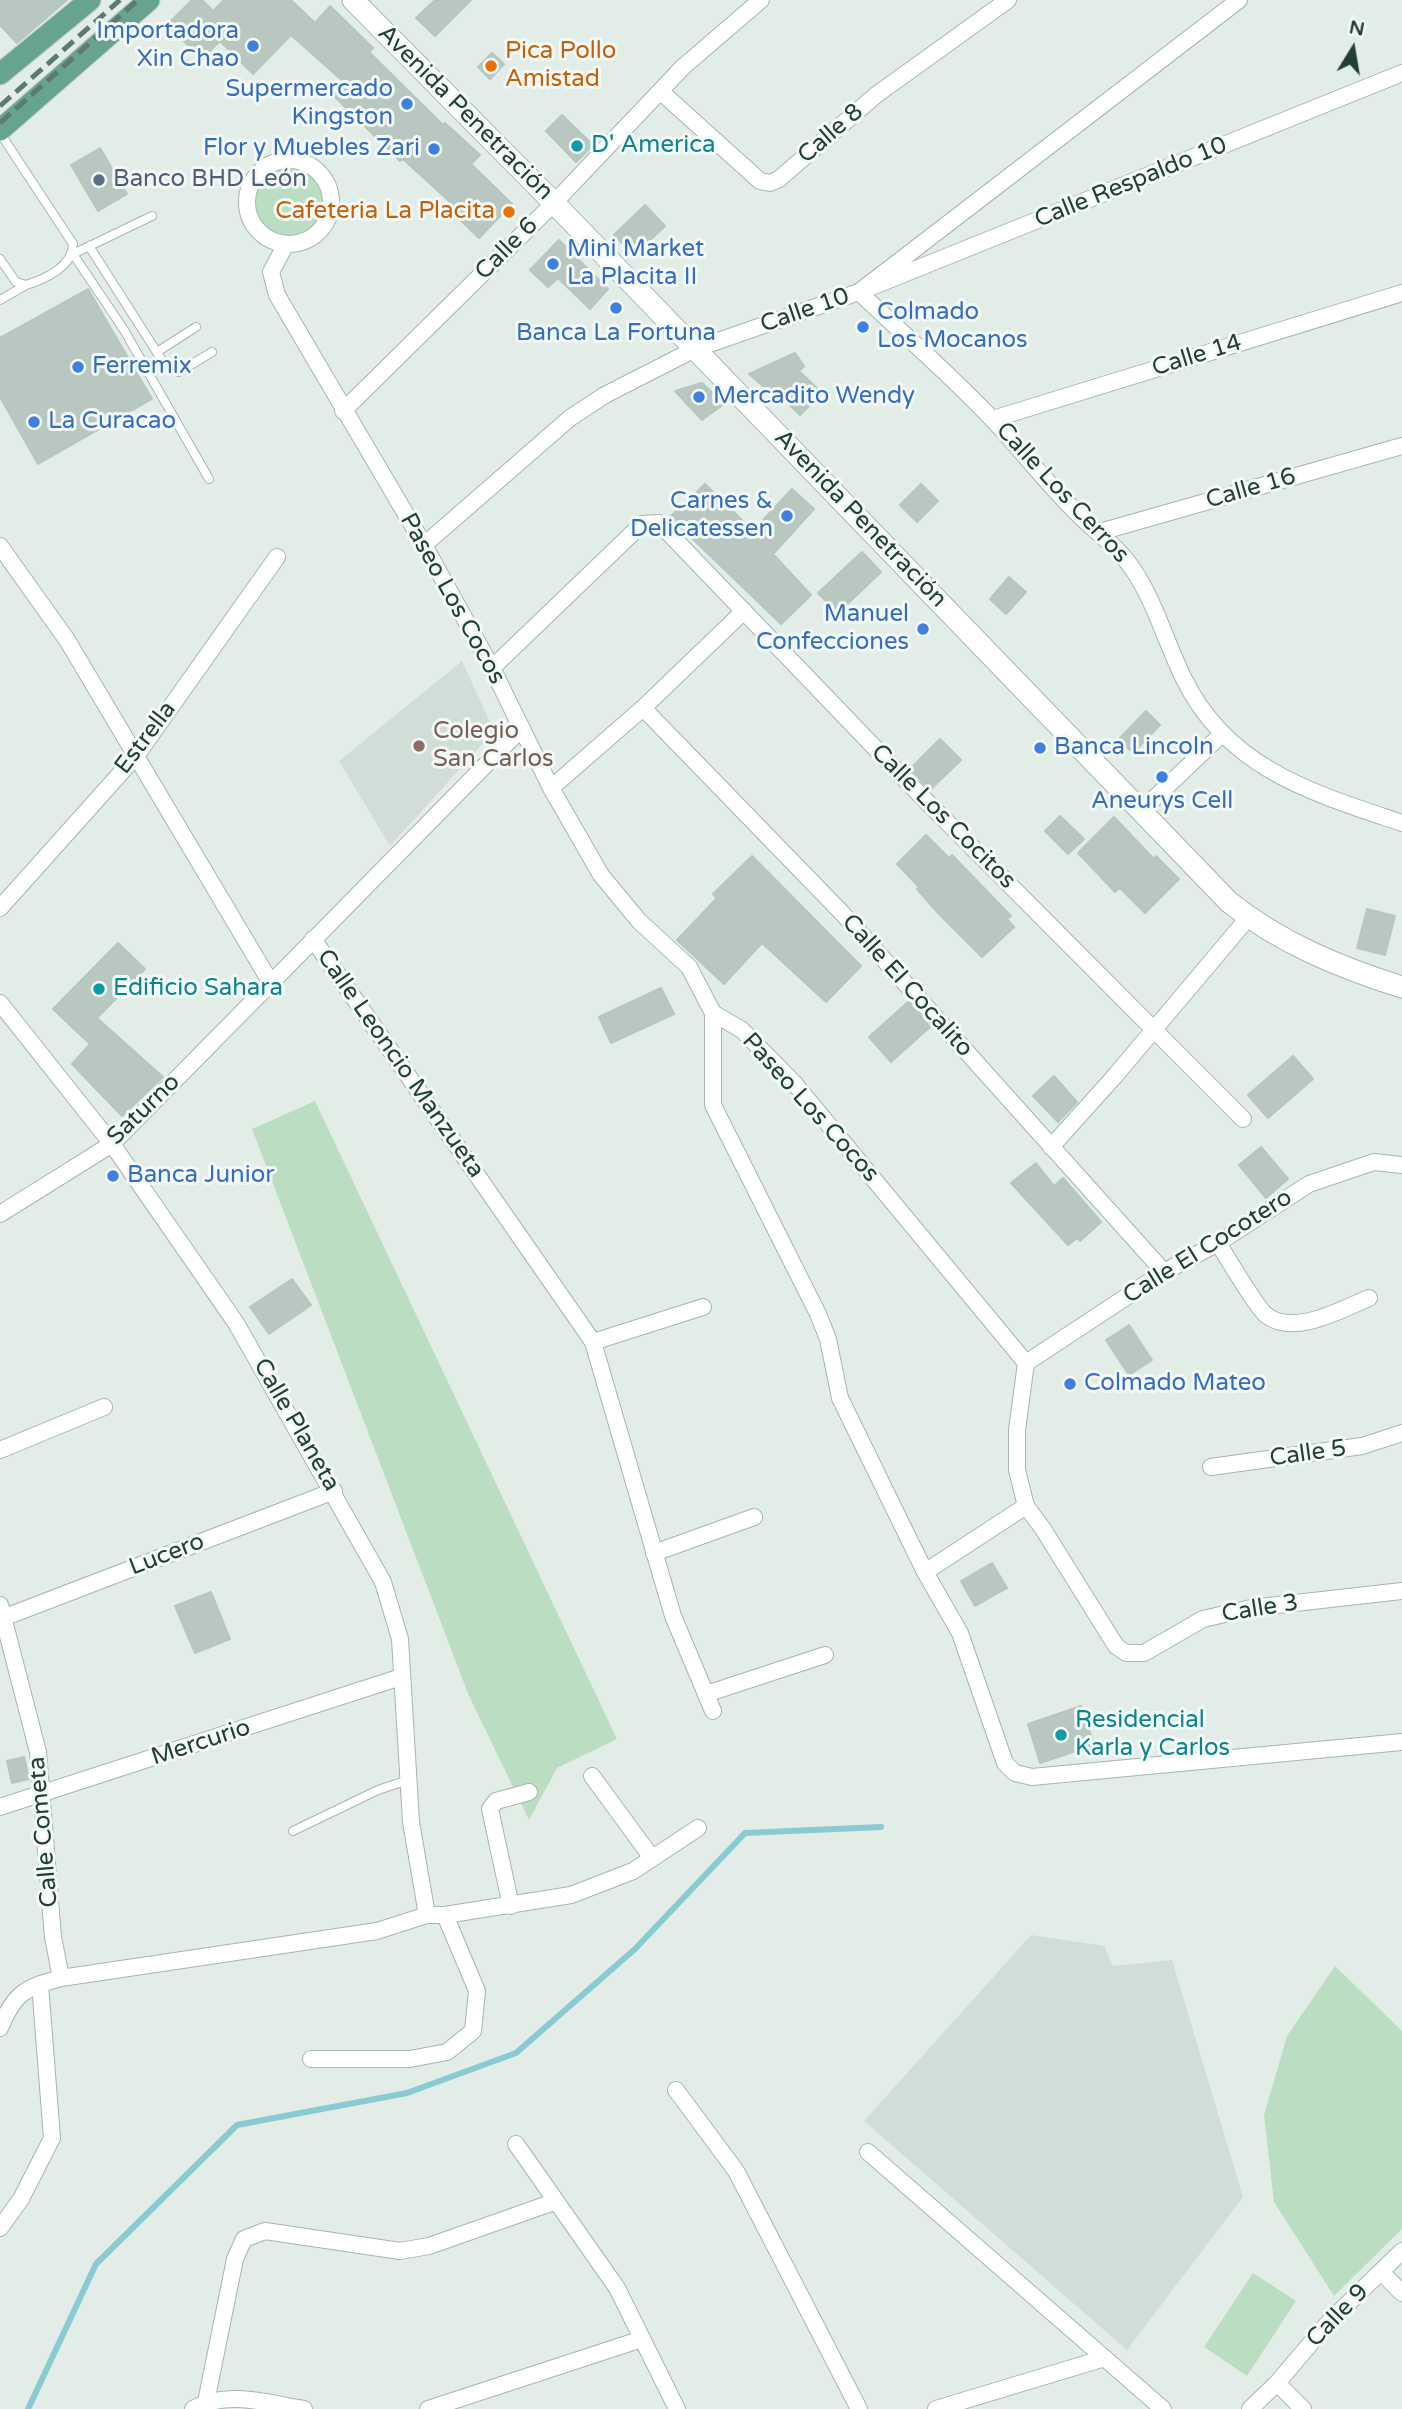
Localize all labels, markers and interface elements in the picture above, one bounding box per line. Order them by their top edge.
north arrow [1318,14,1388,84]
text: N [1347,16,1367,41]
place label: Importadora Xin Chao [96,18,239,74]
street label: Avenida Penetración [371,19,559,207]
marker: Importadora Xin Chao [245,38,261,54]
place label: Pica Pollo Amistad [505,38,616,94]
marker: Pica Pollo Amistad [483,58,499,74]
place label: Supermercado Kingston [225,76,393,132]
marker: Supermercado Kingston [399,96,415,112]
street label: Calle 8 [792,98,870,170]
street label: Calle Respaldo 10 [1031,131,1231,235]
place label: D' America [591,132,715,160]
place label: Flor y Muebles Zari [203,135,420,163]
marker: D' America [569,138,585,154]
marker: Flor y Muebles Zari [426,141,442,157]
place label: Banco BHD León [113,166,307,194]
marker: Banco BHD León [91,172,107,188]
place label: Cafeteria La Placita [275,198,495,226]
marker: Cafeteria La Placita [501,204,517,220]
street label: Calle 6 [470,212,544,286]
place label: Mini Market La Placita II [567,236,704,292]
marker: Mini Market La Placita II [545,256,561,272]
street label: Calle 10 [757,282,853,340]
place label: Colmado Los Mocanos [877,299,1028,355]
marker: Banca La Fortuna [608,300,624,316]
marker: Colmado Los Mocanos [855,319,871,335]
place label: Banca La Fortuna [516,320,716,348]
street label: Calle 14 [1149,329,1245,383]
place label: Ferremix [92,353,192,381]
marker: Ferremix [70,359,86,375]
place label: Mercadito Wendy [713,383,915,411]
marker: Mercadito Wendy [691,389,707,405]
place label: La Curacao [48,408,176,436]
marker: La Curacao [26,414,42,430]
street label: Calle Los Cerros [989,417,1135,569]
street label: Avenida Penetración [768,424,952,614]
street label: Calle 16 [1203,462,1299,516]
place label: Carnes & Delicatessen [630,488,773,544]
marker: Carnes & Delicatessen [779,508,795,524]
street label: Paseo Los Cocos [393,509,511,689]
place label: Manuel Confecciones [756,601,909,657]
marker: Manuel Confecciones [915,621,931,637]
street label: Estrella [109,696,183,780]
place label: Colegio San Carlos [433,718,554,774]
place label: Banca Lincoln [1054,734,1214,762]
marker: Colegio San Carlos [411,738,427,754]
street label: Calle Los Cocitos [865,739,1021,895]
marker: Banca Lincoln [1032,740,1048,756]
marker: Aneurys Cell [1154,769,1170,785]
place label: Aneurys Cell [1091,788,1233,816]
street label: Calle El Cocalito [835,909,979,1063]
street label: Calle Leoncio Manzueta [310,944,490,1184]
place label: Edificio Sahara [113,975,283,1003]
marker: Edificio Sahara [91,981,107,997]
street label: Paseo Los Cocos [735,1027,885,1189]
street label: Saturno [102,1068,186,1152]
place label: Banca Junior [127,1162,274,1190]
marker: Banca Junior [105,1168,121,1184]
street label: Calle El Cocotero [1118,1184,1298,1310]
street label: Calle Planeta [246,1354,346,1496]
place label: Colmado Mateo [1084,1370,1266,1398]
marker: Colmado Mateo [1062,1376,1078,1392]
street label: Calle 5 [1268,1434,1348,1474]
street label: Lucero [125,1528,209,1582]
street label: Calle 3 [1220,1589,1300,1629]
place label: Residencial Karla y Carlos [1075,1707,1230,1763]
street label: Mercurio [148,1713,254,1773]
marker: Residencial Karla y Carlos [1053,1727,1069,1743]
street label: Calle Cometa [23,1755,65,1909]
street label: Calle 9 [1301,2278,1375,2354]

